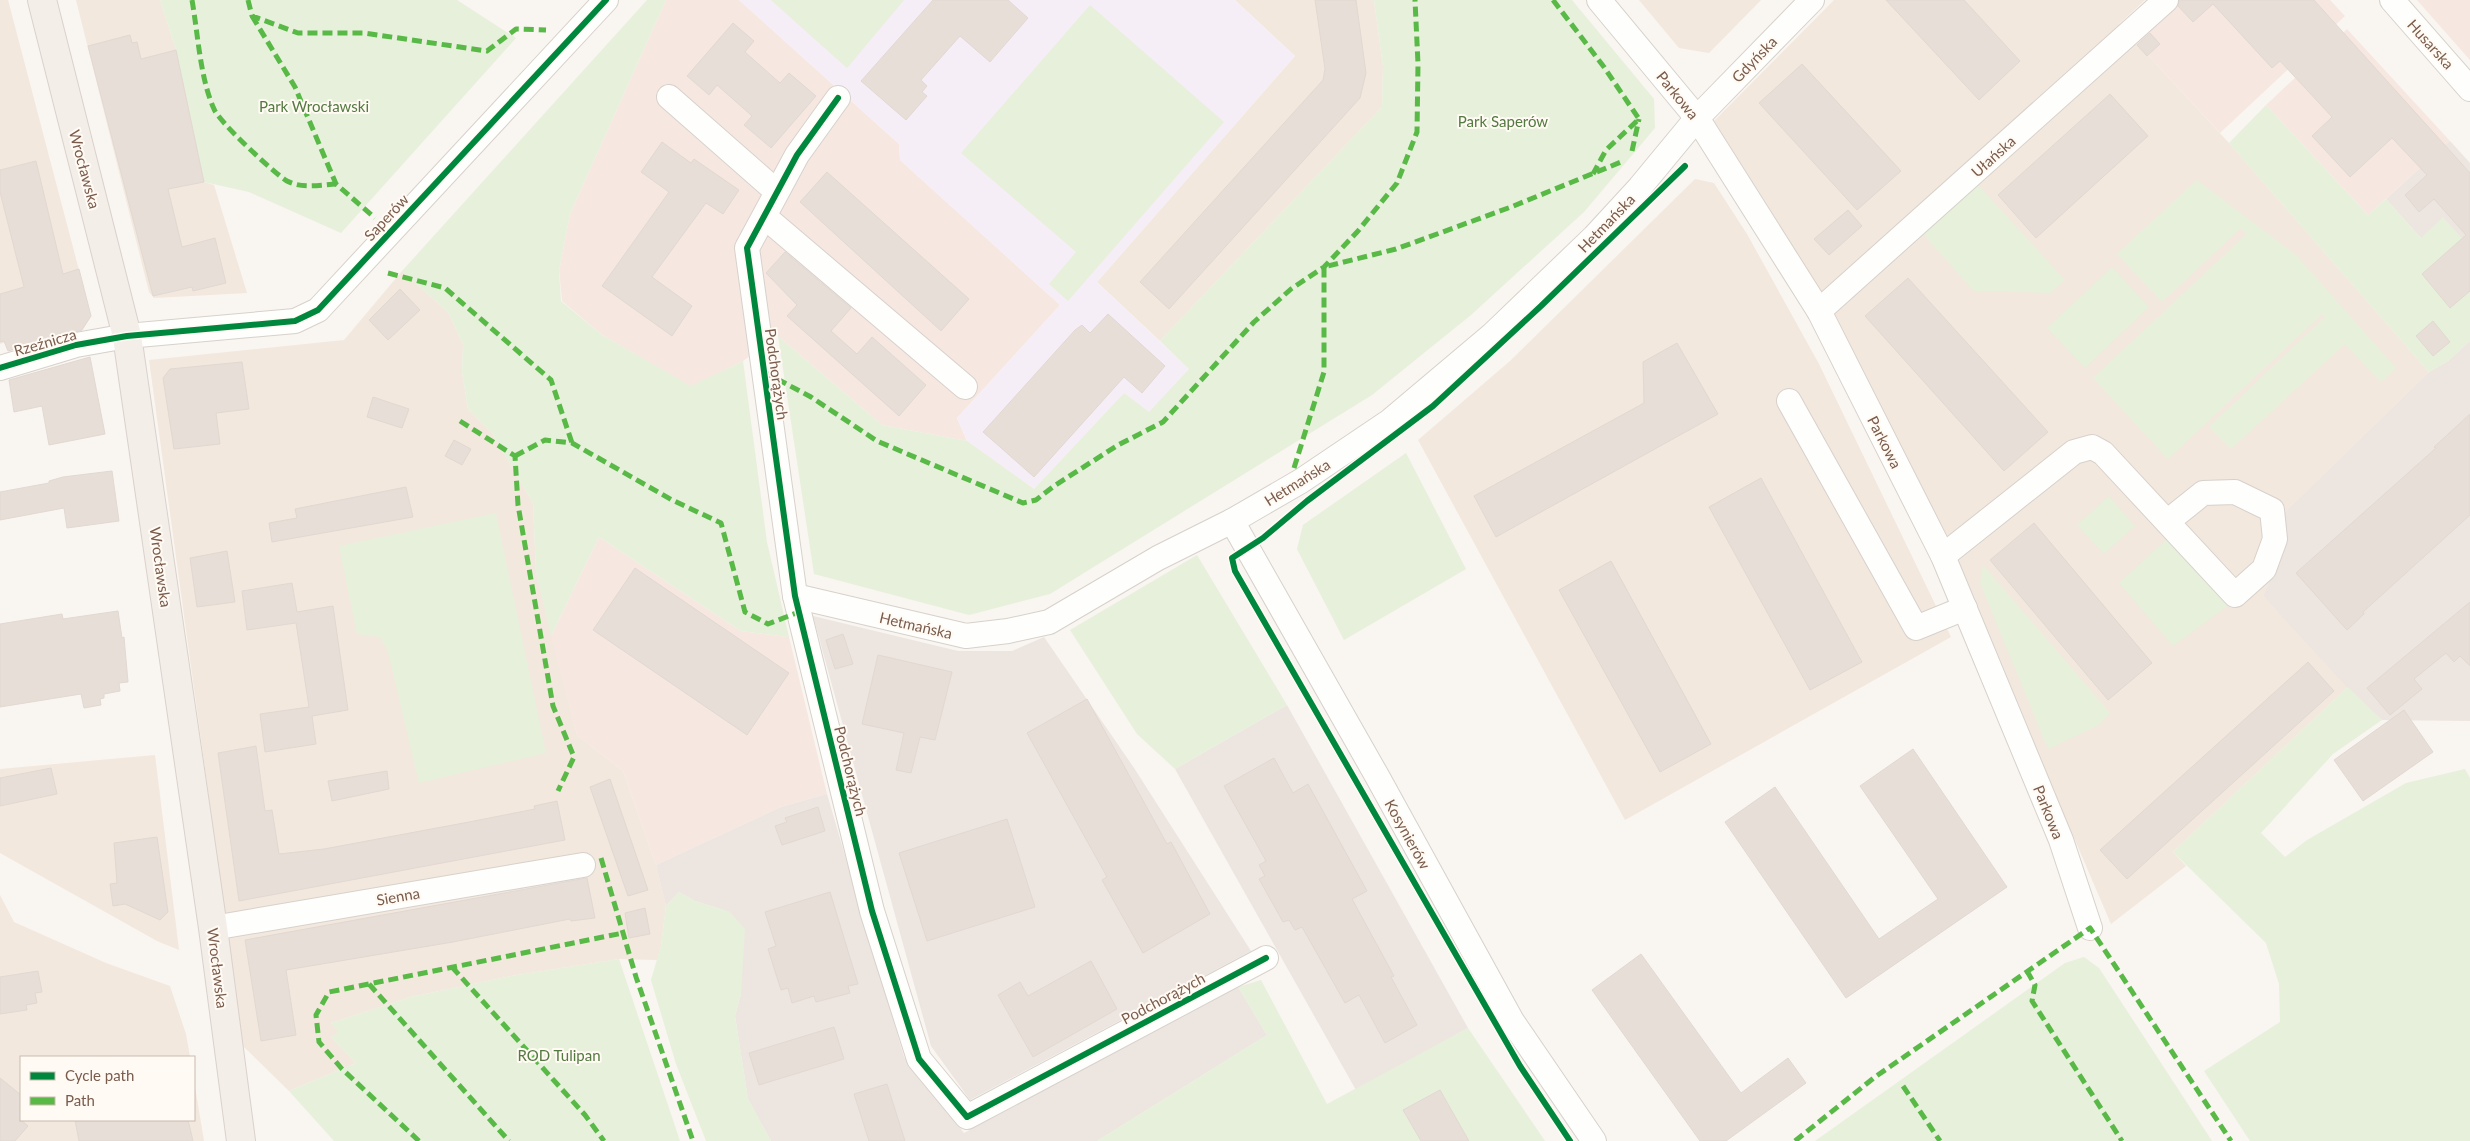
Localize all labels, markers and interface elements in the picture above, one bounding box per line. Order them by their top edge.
street label: Husarska [2404,15,2458,73]
street label: Gdyńska [1728,32,1780,86]
street label: Parkowa [1653,67,1703,123]
park label: Park Wrocławski [259,97,369,115]
park label: Park Saperów [1458,112,1548,130]
street label: Wrocławska [66,128,104,210]
street label: Ułańska [1967,132,2019,180]
street label: Saperów [360,190,412,244]
street label: Hetmańska [1574,190,1638,256]
street label: Rzeźnicza [12,325,78,359]
street label: Podchorążych [762,327,792,421]
street label: Parkowa [1864,413,1906,471]
street label: Hetmańska [1261,455,1333,509]
street label: Wrocławska [146,526,176,608]
street label: Hetmańska [878,608,954,642]
street label: Podchorążych [831,724,871,818]
street label: Parkowa [2030,782,2068,842]
street label: Kosynierów [1381,796,1435,872]
street label: Sienna [375,883,421,909]
street label: Wrocławska [204,927,232,1009]
street label: Podchorążych [1118,968,1208,1028]
park label: ROD Tulipan [517,1046,601,1064]
legend [20,1056,195,1121]
text: Cycle path [65,1066,134,1084]
text: Path [65,1091,95,1109]

